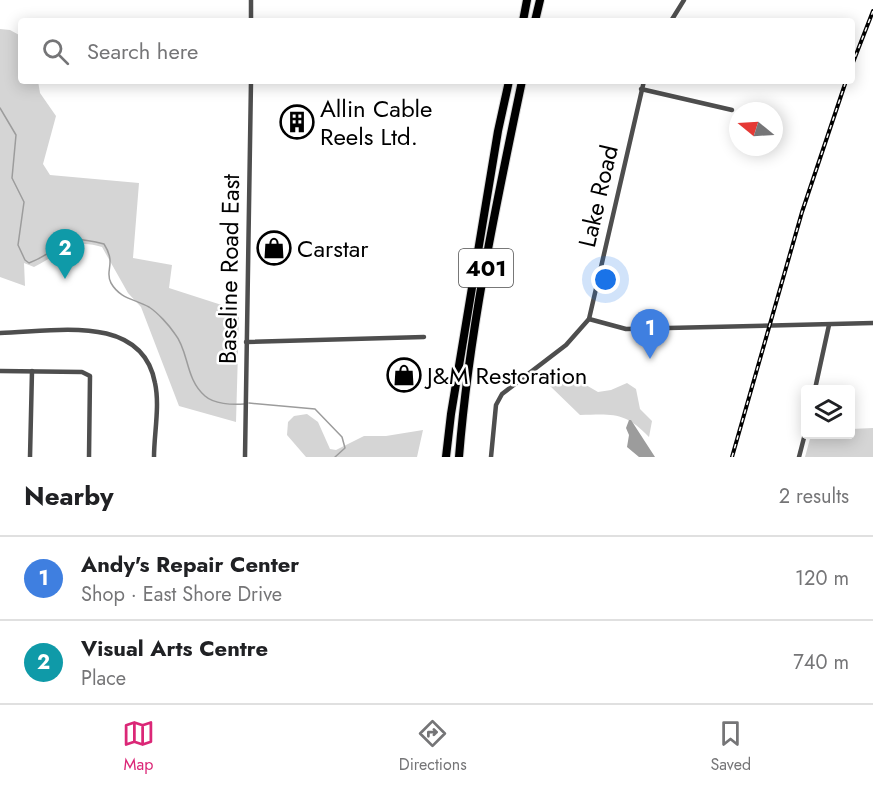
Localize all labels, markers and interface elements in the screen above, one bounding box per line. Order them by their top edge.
search box [18,18,855,84]
icon: search [39,35,72,68]
text: Search here [87,35,198,67]
place label: Allin Cable Reels Ltd. [320,91,432,154]
north arrow [729,102,783,156]
building icon: Allin Cable Reels Ltd. [279,104,315,140]
street label: Lake Road [569,141,627,251]
street label: Baseline Road East [210,173,248,364]
pin: 2 [46,230,84,279]
shop icon: Carstar [256,230,292,266]
place label: Carstar [297,231,369,266]
road number: 401 [459,249,513,287]
your location [591,265,620,294]
pin: 1 [630,310,670,359]
shop icon: J&M Restoration [386,357,422,393]
place label: J&M Restoration [424,358,587,393]
map controls [801,385,855,439]
button: layers [801,385,855,439]
text: Nearby [24,477,113,515]
text: 2 results [779,482,849,511]
text: Andy's Repair Center [81,548,299,580]
text: 1 [38,564,49,593]
text: 120 m [795,564,849,593]
text: Shop · East Shore Drive [81,580,282,609]
text: Visual Arts Centre [81,632,268,664]
text: 2 [37,648,50,677]
text: 740 m [793,648,849,677]
text: Place [81,664,126,693]
tab: Map [122,717,155,776]
tab: Directions [399,717,467,776]
tab: Saved [710,717,751,776]

